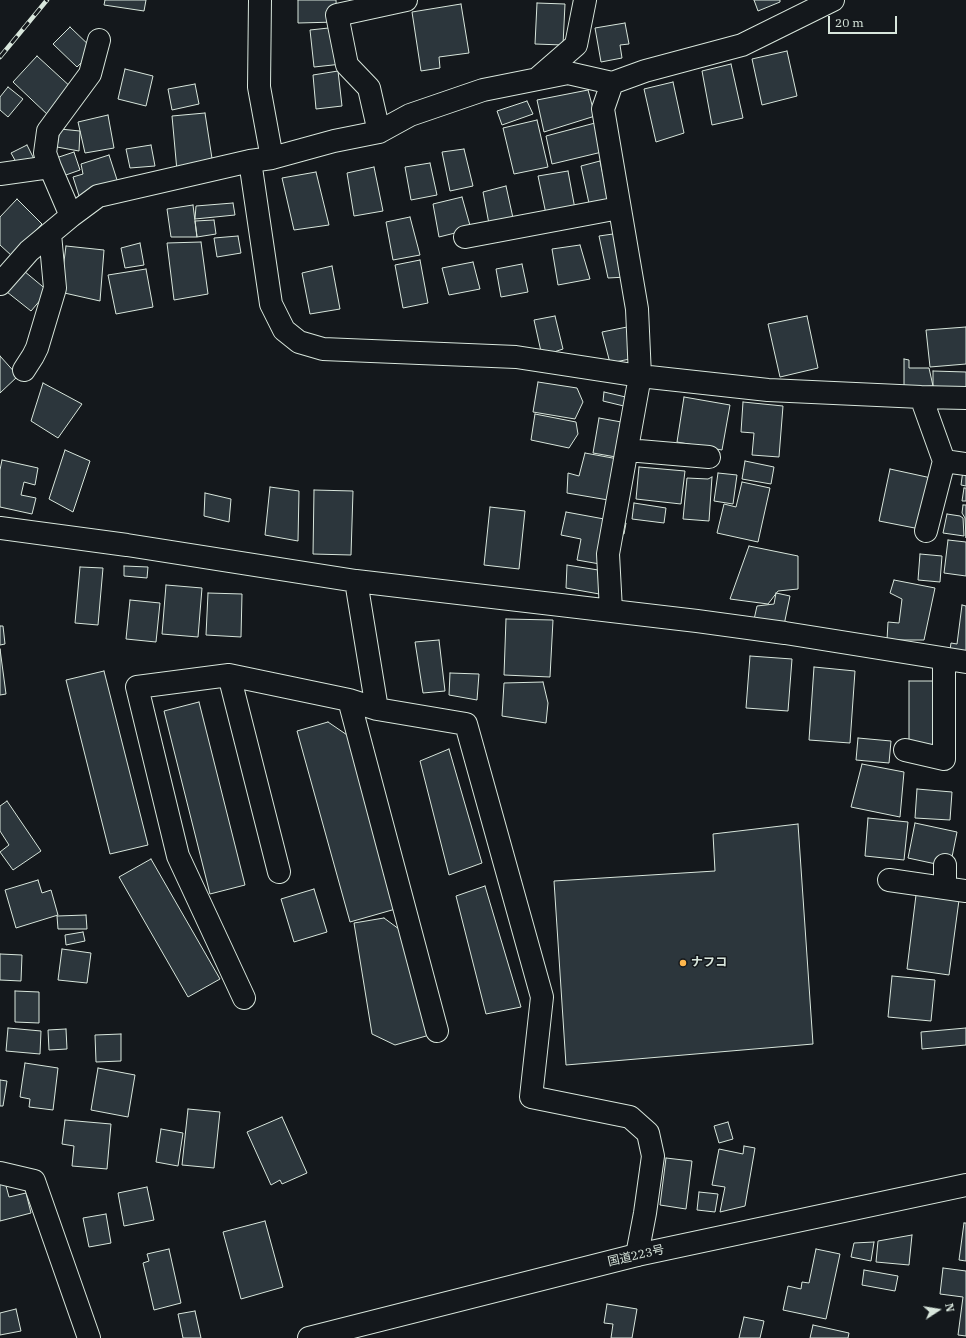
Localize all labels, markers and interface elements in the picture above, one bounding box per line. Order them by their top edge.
scale bar [830,8,899,34]
text: 20 m [835,15,864,30]
place label: ナフコ [691,956,727,970]
marker: ナフコ [678,958,688,968]
street label: 国道223号 [606,1243,666,1269]
north arrow [918,1290,958,1330]
text: N [942,1302,957,1313]

